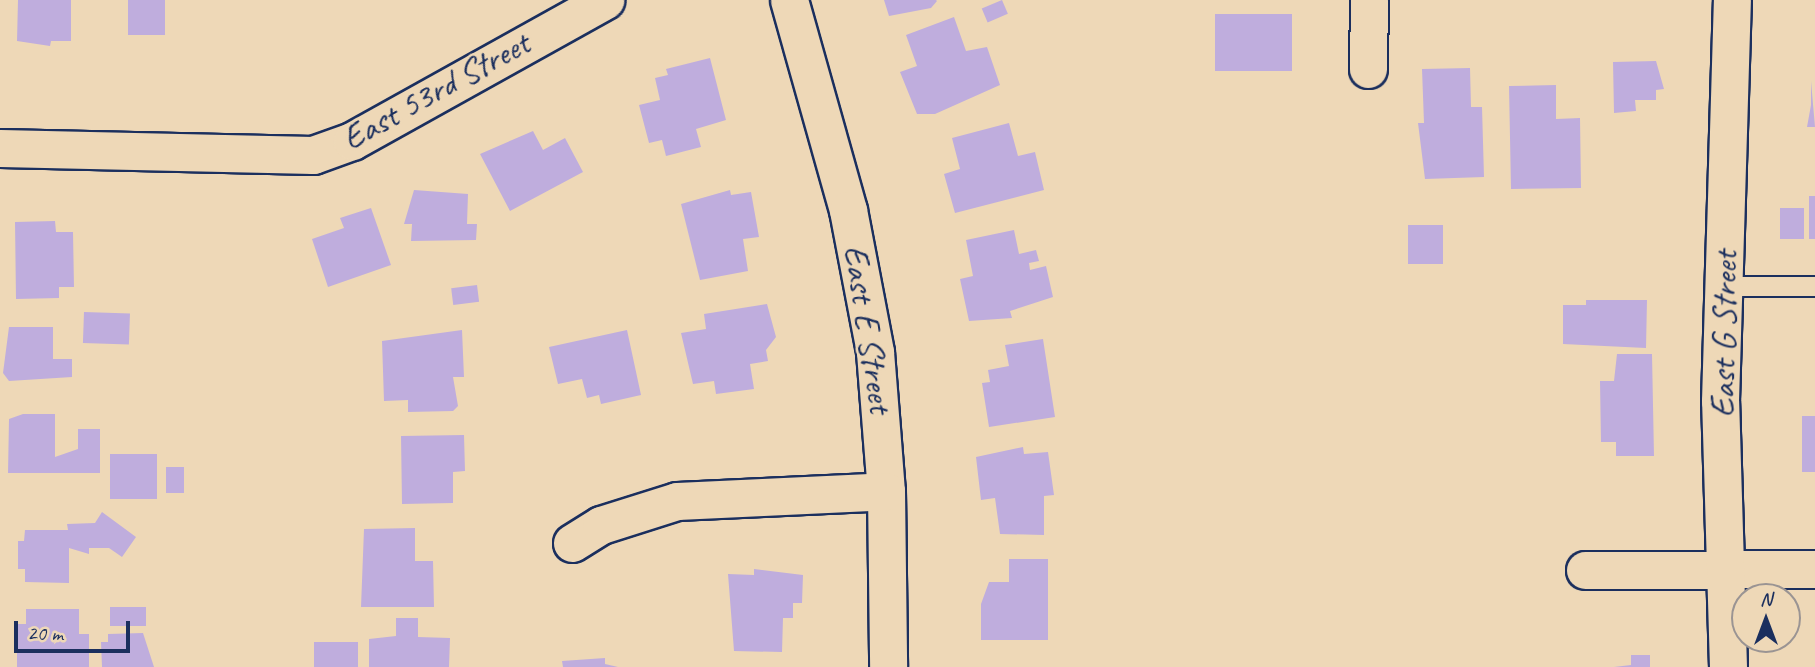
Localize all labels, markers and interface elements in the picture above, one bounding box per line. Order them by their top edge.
street label: East 53rd Street [335,22,537,160]
street label: East E Street [834,242,902,416]
street label: East G Street [1702,250,1746,418]
north arrow [1731,583,1801,653]
text: N [1760,587,1772,611]
scale bar [18,608,133,652]
text: 20 m [27,620,63,646]

